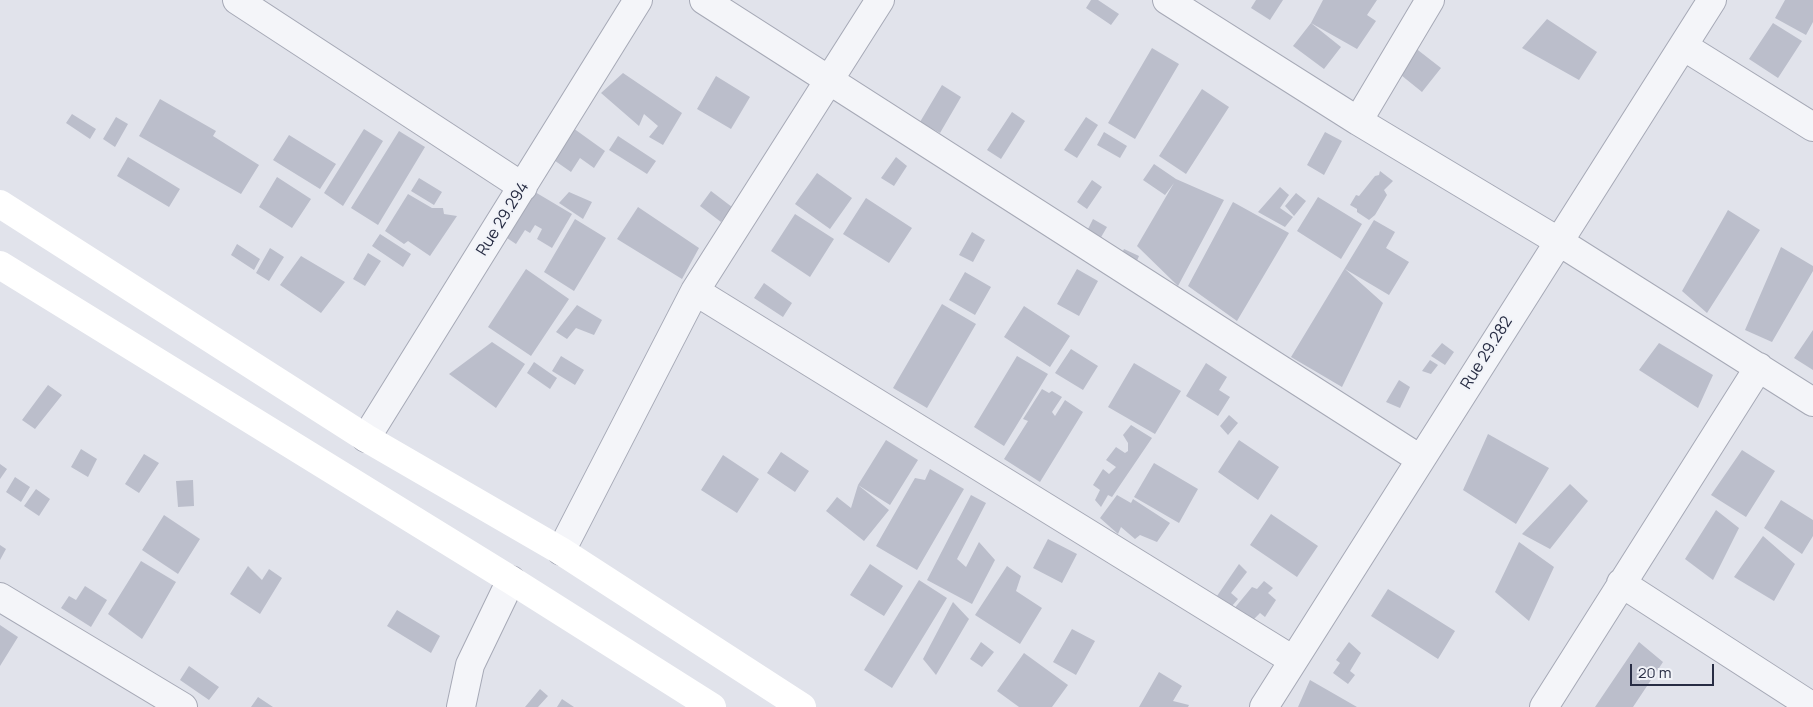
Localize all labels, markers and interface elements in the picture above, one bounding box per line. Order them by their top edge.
street label: Rue 29.294 [473,179,533,259]
street label: Rue 29.282 [1457,313,1517,393]
scale bar [1633,654,1717,686]
text: 20 m [1638,662,1671,683]

